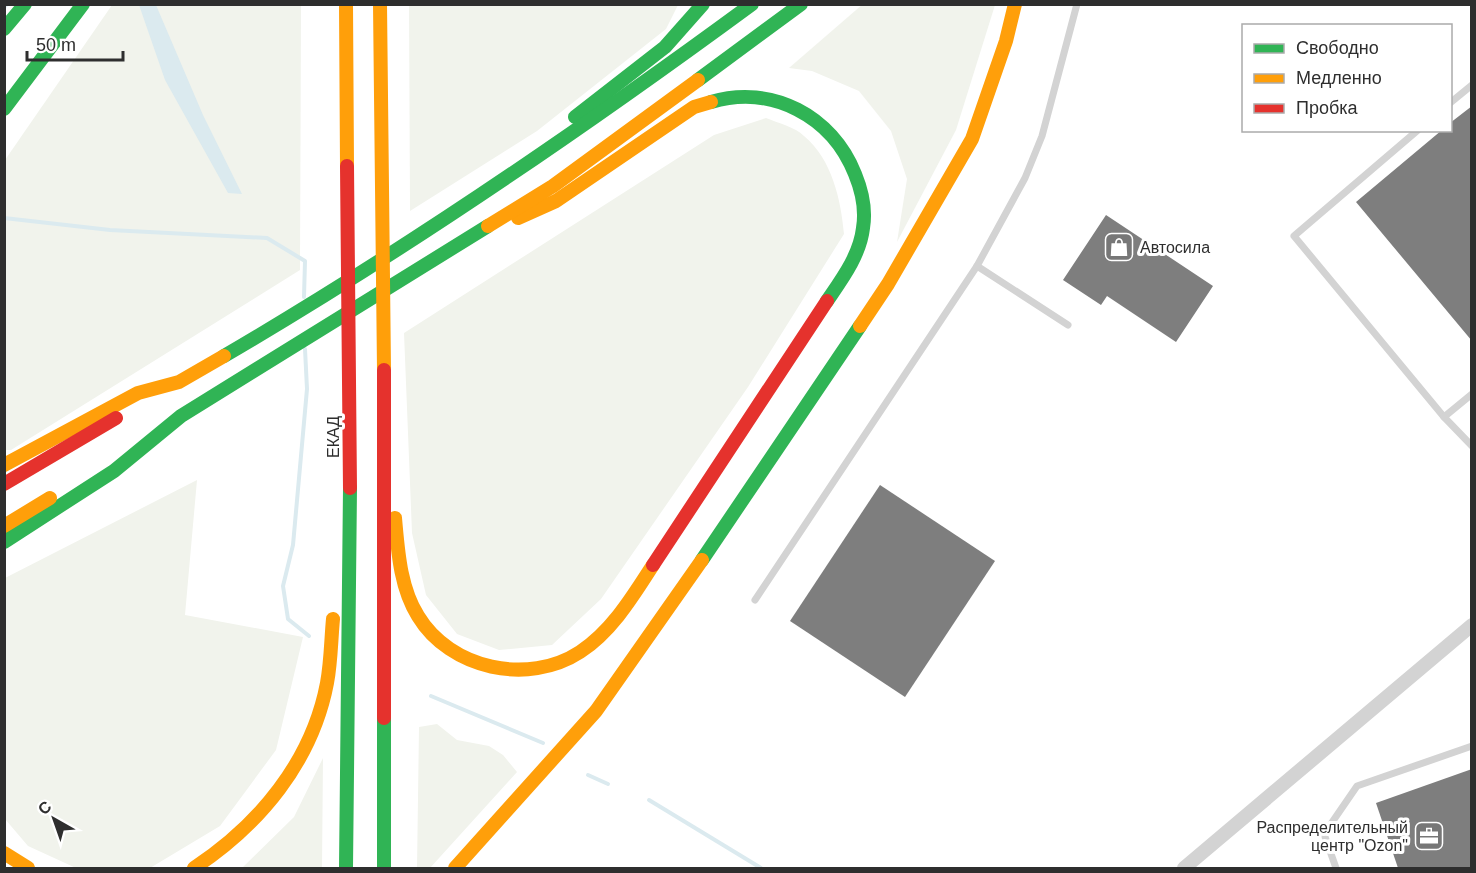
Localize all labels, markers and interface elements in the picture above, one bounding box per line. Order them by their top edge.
scale bar [27,24,123,62]
legend [1242,24,1452,132]
text: 50 m [36,35,76,55]
text: Свободно [1296,38,1379,58]
text: Медленно [1296,68,1382,88]
text: Пробка [1296,98,1359,118]
shop icon: Автосила [1103,231,1135,263]
place label: Автосила [1140,239,1210,256]
street label: ЕКАД [325,416,342,458]
north arrow [24,789,84,849]
text: С [35,797,55,818]
place label: Распределительный центр "Ozon" [1256,819,1408,854]
office icon: Распределительный центр "Ozon" [1413,820,1445,852]

